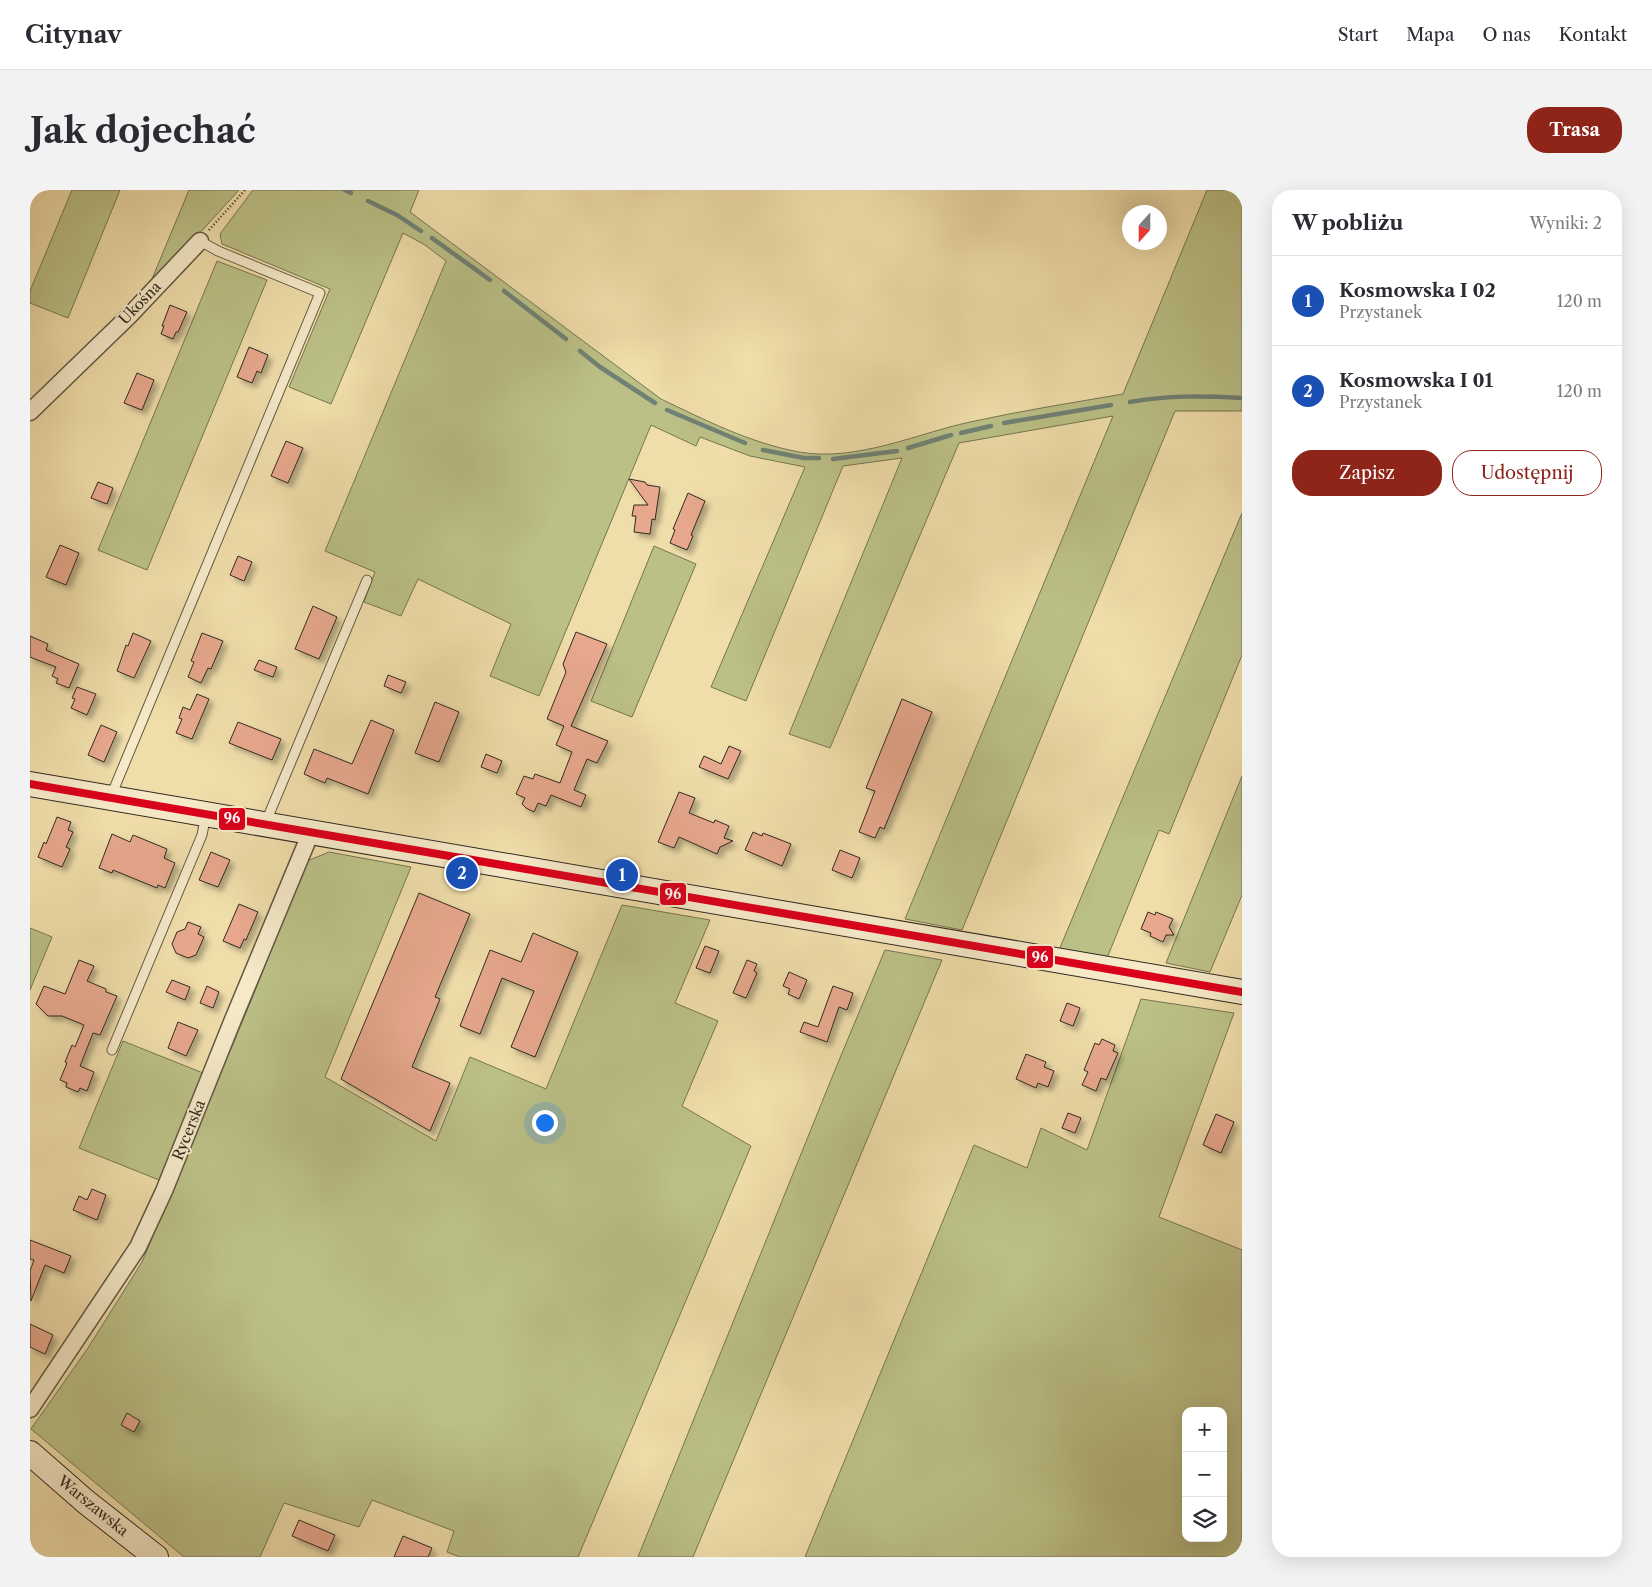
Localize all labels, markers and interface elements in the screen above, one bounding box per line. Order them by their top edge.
text: Citynav [25,20,122,49]
text: Start [1338,24,1378,46]
text: Mapa [1406,24,1454,46]
text: O nas [1482,24,1531,46]
text: Kontakt [1559,24,1627,46]
button: Trasa [1527,107,1622,153]
text: Jak dojechać [30,109,256,152]
north arrow [1122,205,1167,250]
text: W pobliżu [1292,210,1403,235]
text: Wyniki: 2 [1529,213,1602,233]
street label: Ukośna [115,277,165,328]
text: Kosmowska I 02 [1339,279,1496,302]
text: 1 [1304,291,1312,311]
text: 120 m [1557,291,1602,311]
text: Przystanek [1339,302,1422,322]
text: Kosmowska I 01 [1339,369,1493,392]
text: 2 [1303,381,1313,401]
text: 120 m [1557,381,1602,401]
text: Przystanek [1339,392,1422,412]
button: Zapisz [1292,450,1442,496]
button: Udostępnij [1452,450,1602,496]
line badge: 96 [218,807,246,831]
text: 96 [224,809,240,827]
pin: 2 [446,854,478,892]
pin: 1 [606,856,638,894]
line badge: 96 [659,882,687,906]
text: 96 [665,885,681,903]
line badge: 96 [1026,945,1054,969]
text: 96 [1032,948,1048,966]
street label: Rycerska [168,1097,209,1163]
your location [532,1110,558,1136]
map controls [1182,1407,1227,1542]
button: + [1182,1407,1227,1452]
button: − [1182,1452,1227,1497]
street label: Warszawska [53,1471,133,1540]
button: layers [1182,1497,1227,1542]

